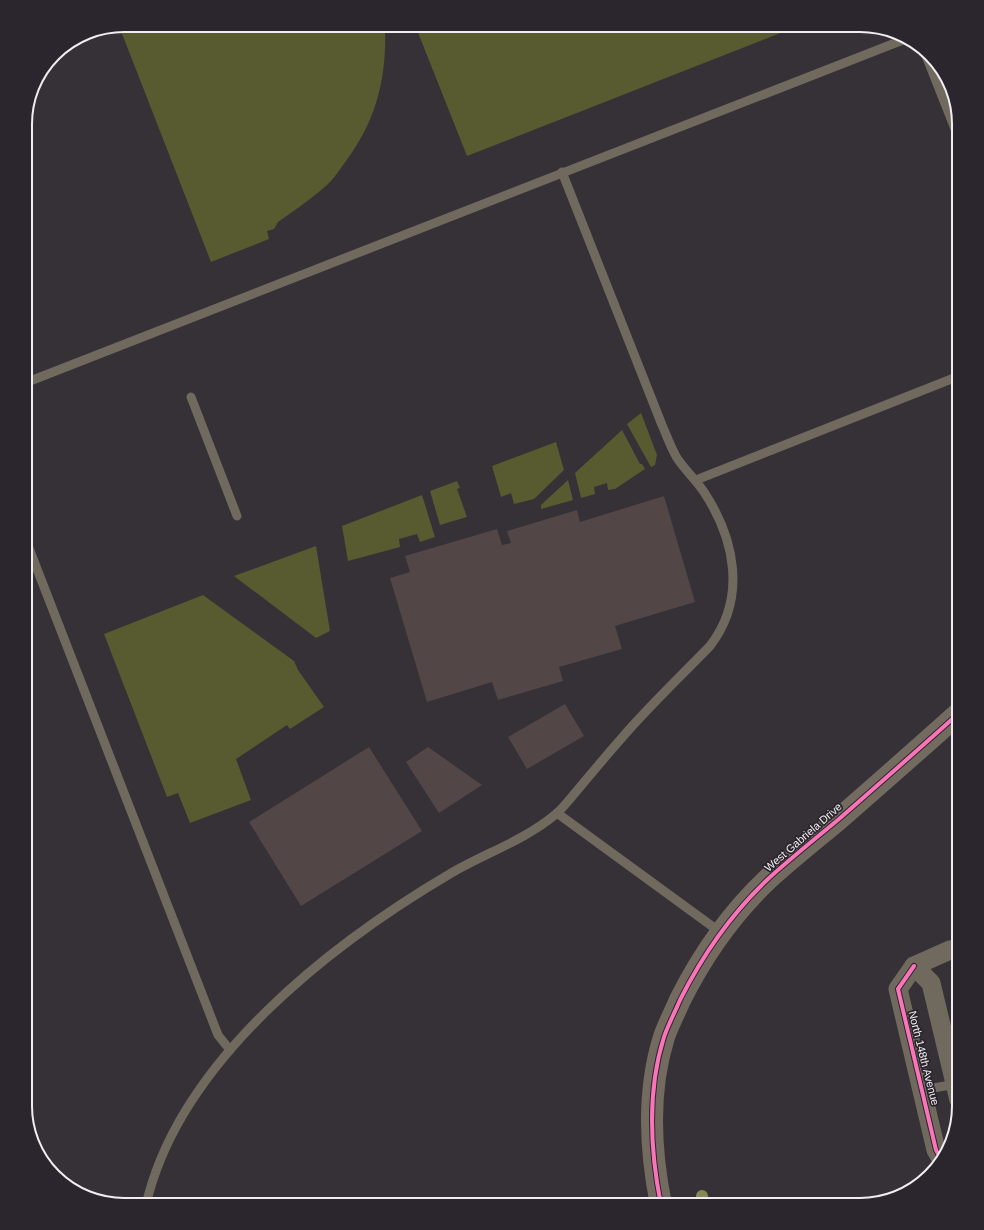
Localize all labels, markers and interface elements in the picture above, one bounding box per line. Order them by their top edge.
street label: West Gabriela Drive [762,800,844,874]
street label: North 148th Avenue [906,1009,942,1107]

